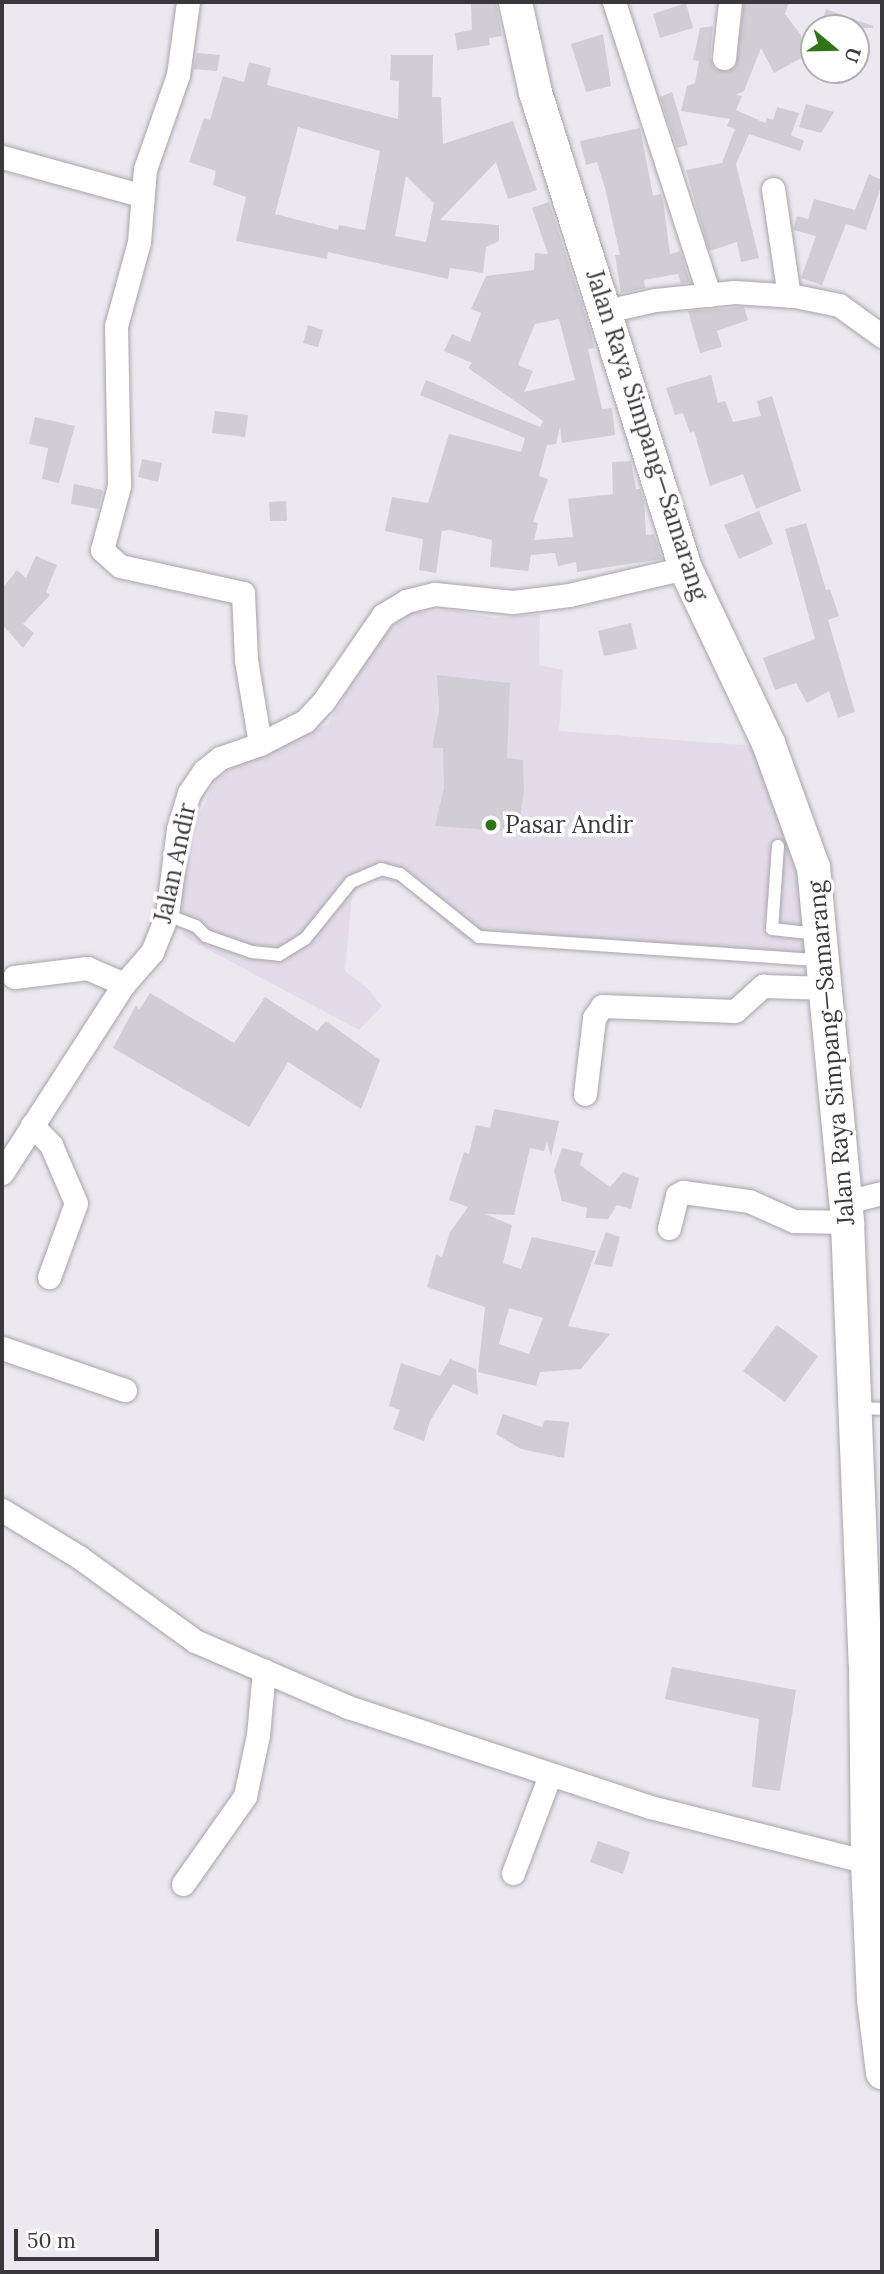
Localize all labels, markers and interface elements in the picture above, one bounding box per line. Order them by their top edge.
north arrow [800,14,870,84]
text: U [839,44,867,66]
street label: Jalan Raya Simpang—Samarang [580,266,714,604]
street label: Jalan Andir [148,800,202,926]
place label: Pasar Andir [505,811,633,839]
marker: Pasar Andir [483,817,499,833]
street label: Jalan Raya Simpang—Samarang [802,880,860,1226]
scale bar [18,2214,163,2258]
text: 50 m [27,2227,76,2254]

